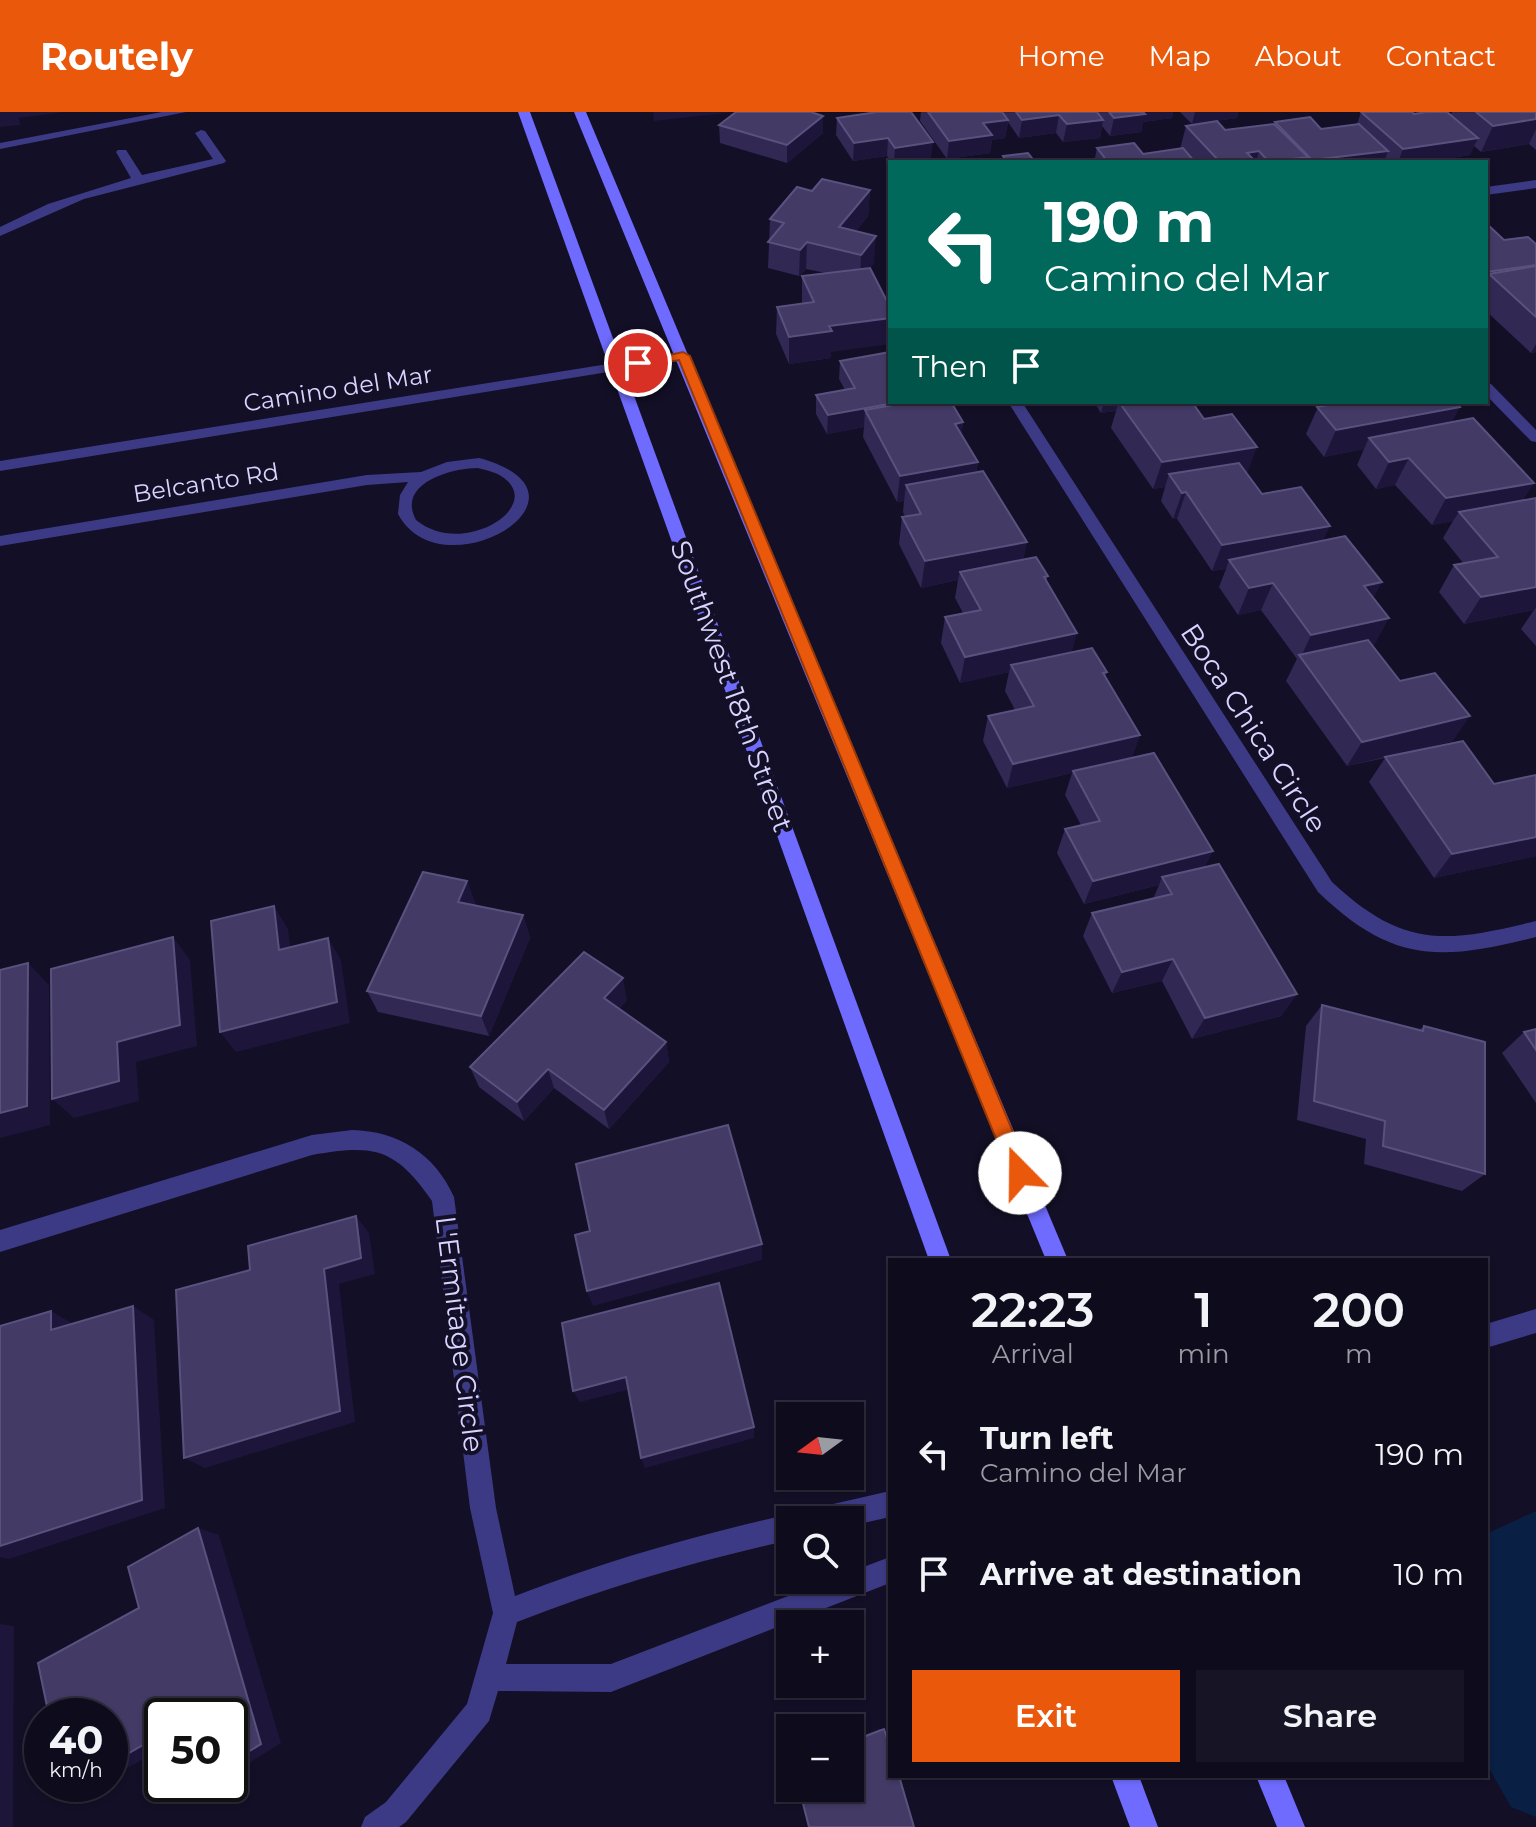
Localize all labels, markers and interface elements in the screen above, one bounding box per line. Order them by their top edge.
text: Routely [40,33,193,80]
text: Home [1018,39,1105,73]
text: Map [1149,39,1211,73]
text: About [1255,39,1342,73]
text: Contact [1386,39,1496,73]
text: 190 m [1044,188,1214,256]
icon: left [912,192,1016,296]
text: Camino del Mar [1044,256,1330,300]
pin [604,329,672,397]
icon: arrive [616,341,660,385]
icon: arrive [1004,344,1048,388]
text: Then [912,348,988,385]
street label: Camino del Mar [241,359,434,418]
street label: Belcanto Rd [131,457,281,508]
street label: Southwest 18th Street [663,536,801,836]
street label: Boca Chica Circle [1174,617,1334,839]
position arrow [978,1131,1062,1215]
street label: L'Ermitage Circle [429,1214,491,1454]
text: 22:23 [971,1281,1094,1339]
text: 1 [1194,1281,1213,1339]
text: 200 [1312,1281,1405,1339]
text: Arrival [992,1338,1074,1370]
text: min [1177,1338,1230,1370]
text: m [1345,1338,1373,1370]
north arrow [776,1402,864,1490]
map controls [776,1402,864,1802]
text: Turn left [980,1420,1113,1457]
icon: left [912,1432,956,1476]
text: 190 m [1375,1436,1464,1473]
text: Camino del Mar [980,1457,1187,1489]
button: search [776,1506,864,1594]
icon: arrive [912,1552,956,1596]
text: Arrive at destination [980,1556,1302,1593]
text: 10 m [1394,1556,1464,1593]
button: + [776,1610,864,1698]
button: Exit [912,1670,1180,1762]
button: Share [1196,1670,1464,1762]
speed limit sign: 50 [144,1698,248,1802]
button: − [776,1714,864,1802]
text: 40 [49,1715,103,1764]
text: km/h [49,1758,103,1782]

